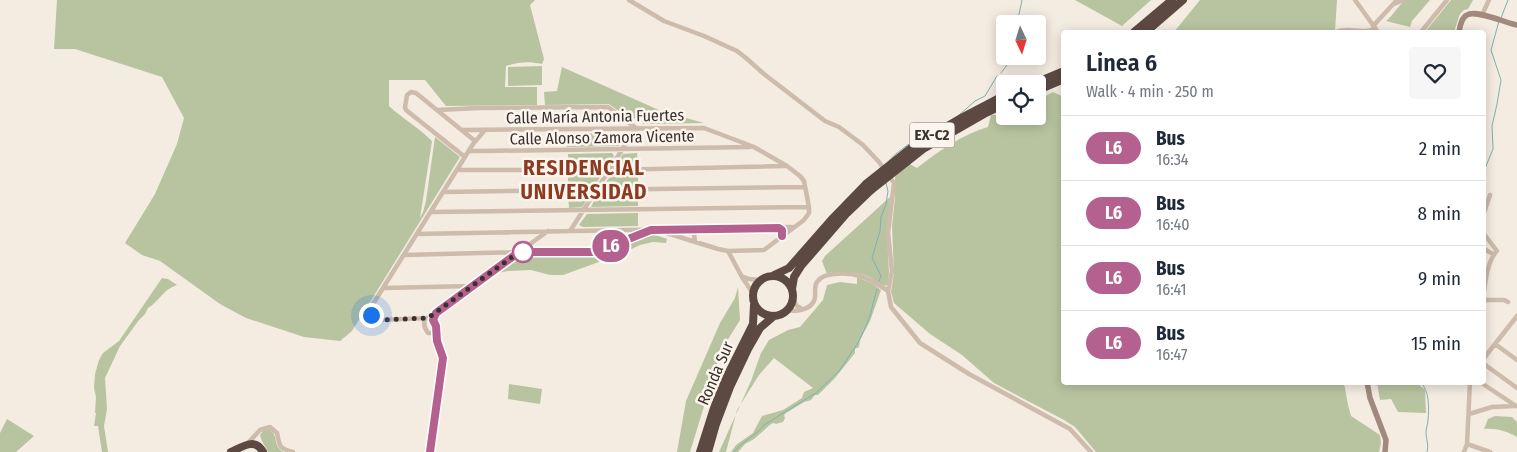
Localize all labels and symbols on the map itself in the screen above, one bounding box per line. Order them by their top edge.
north arrow [996,15,1046,65]
street label: Calle María Antonia Fuertes [506,105,685,128]
road number: EX-C2 [910,122,954,148]
street label: Calle Alonso Zamora Vicente [510,126,695,149]
district label: RESIDENCIAL UNIVERSIDAD [521,155,647,205]
line badge: L6 [588,230,634,262]
unlabelled marker [512,241,534,263]
your location [359,303,384,328]
street label: Ronda Sur [694,338,738,408]

